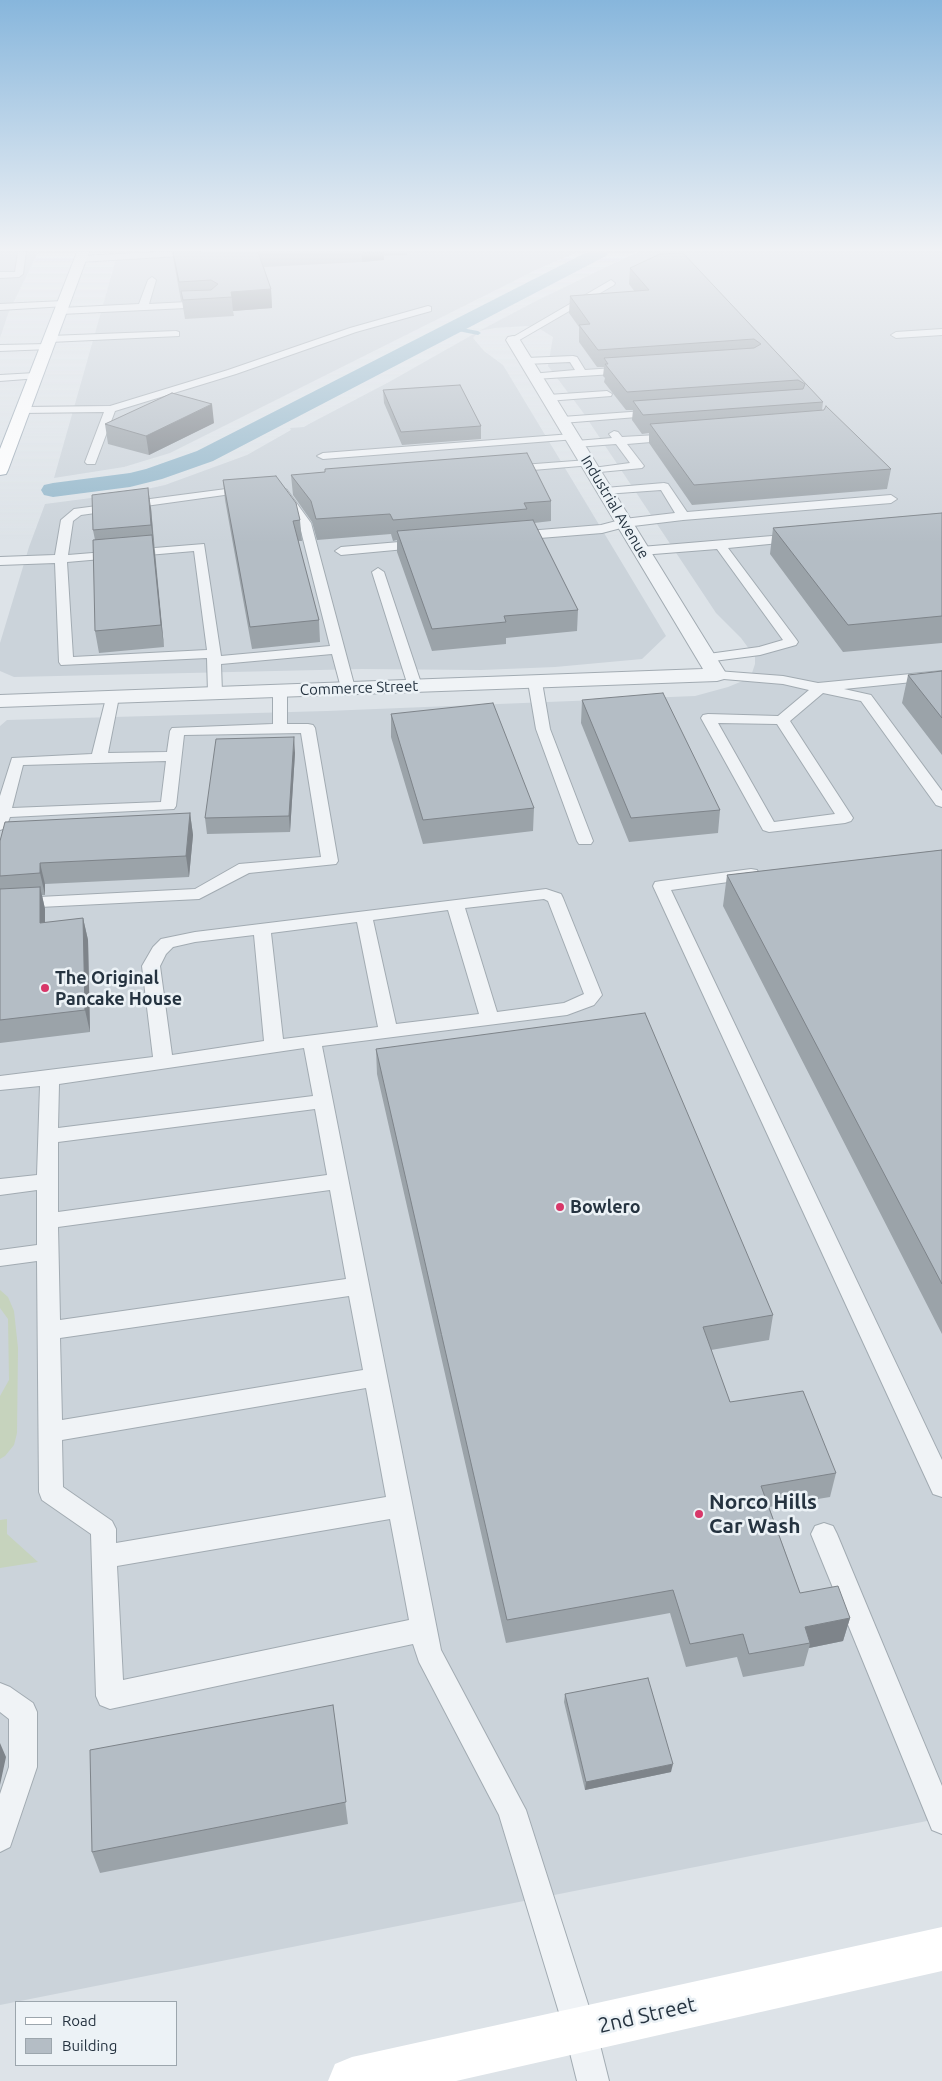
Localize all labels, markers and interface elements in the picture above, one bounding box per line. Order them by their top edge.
street label: Industrial Avenue [577,452,653,562]
street label: Commerce Street [300,677,418,699]
place label: The Original Pancake House [55,967,182,1010]
marker: The Original Pancake House [39,982,51,994]
place label: Bowlero [570,1196,641,1218]
marker: Bowlero [554,1201,566,1213]
place label: Norco Hills Car Wash [709,1489,817,1539]
marker: Norco Hills Car Wash [693,1508,705,1520]
street label: 2nd Street [596,1992,698,2038]
legend [15,2001,178,2066]
text: Road [62,2012,97,2029]
text: Building [62,2037,117,2054]

